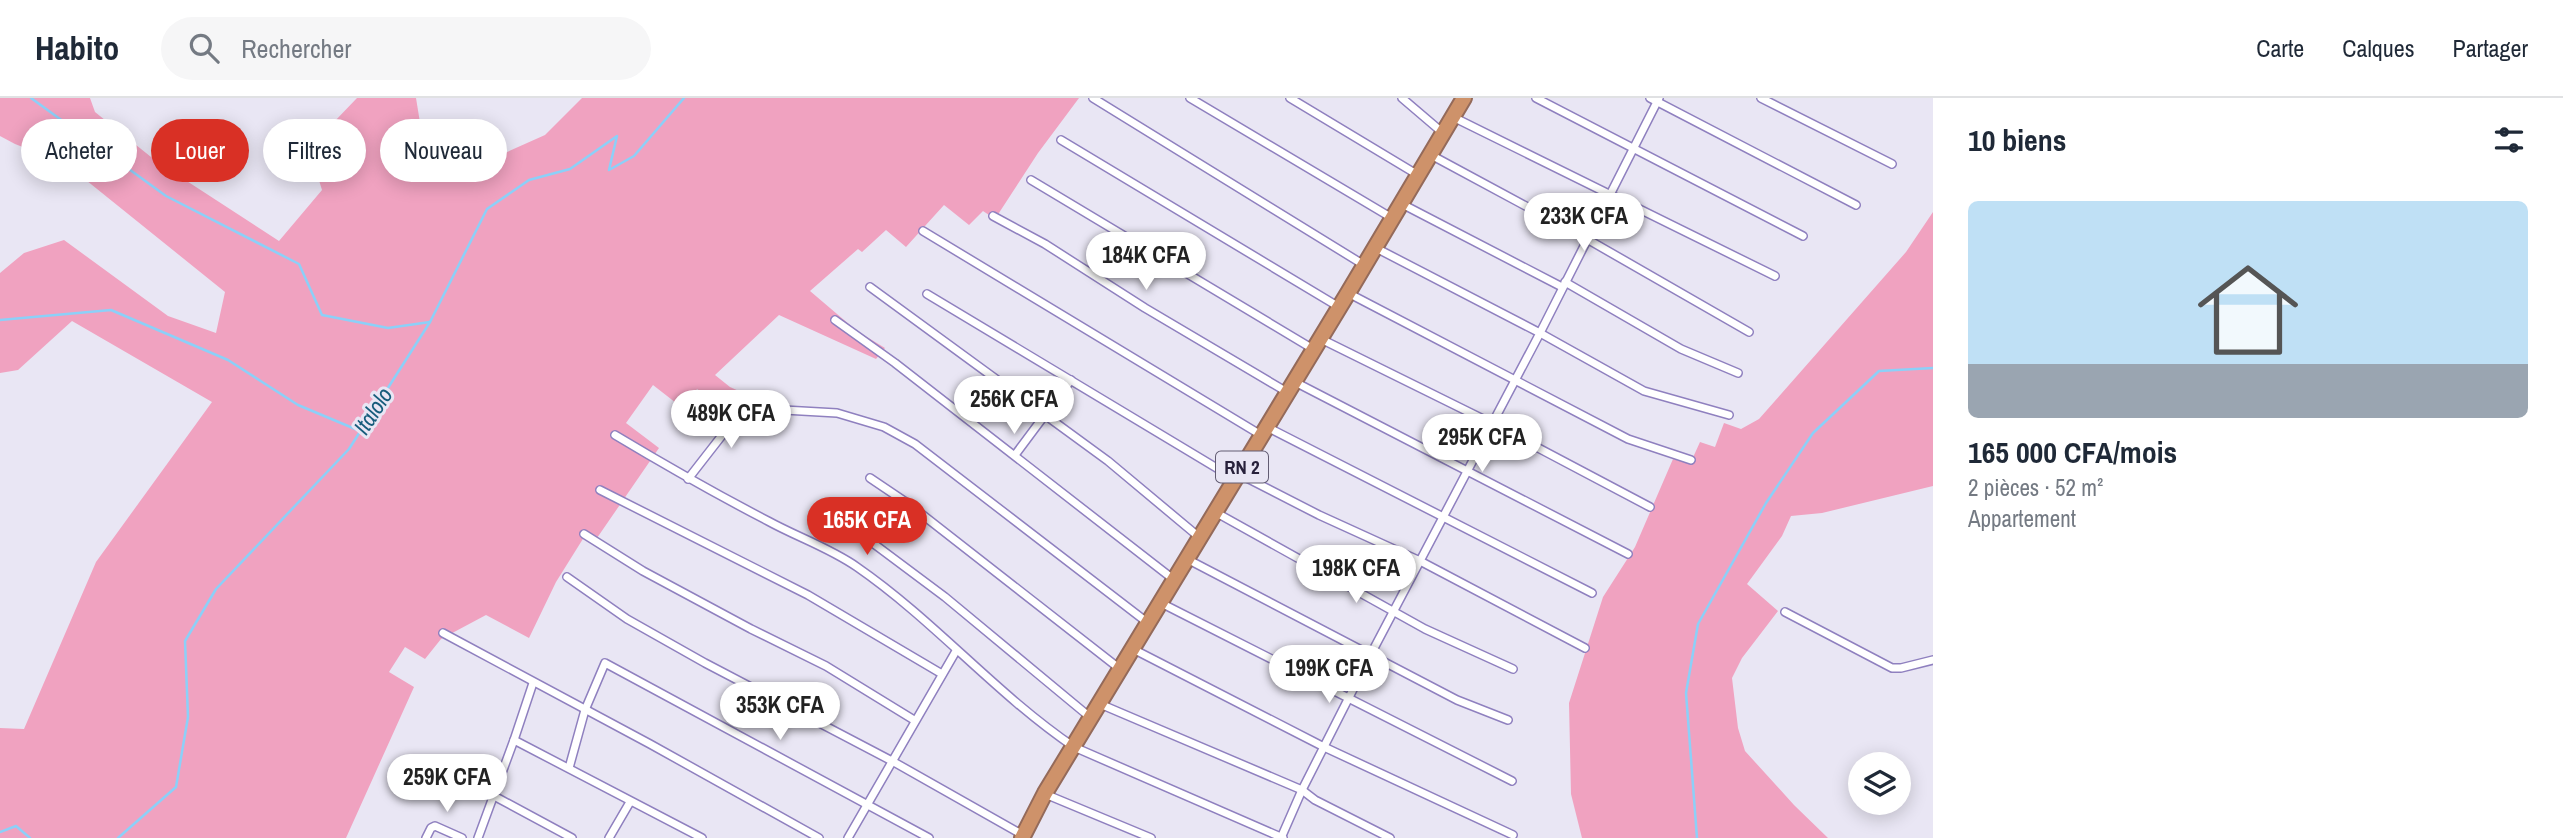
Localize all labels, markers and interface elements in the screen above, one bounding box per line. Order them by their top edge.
search box [161,17,651,80]
text: Habito [35,26,119,70]
icon: search [185,29,223,67]
text: Rechercher [241,31,351,66]
text: Carte [2256,32,2304,64]
text: Calques [2342,32,2415,64]
text: Partager [2453,32,2528,64]
chip: Acheter [21,119,137,182]
chip: Louer [151,119,249,182]
chip: Filtres [263,119,366,182]
chip: Nouveau [380,119,507,182]
text: 10 biens [1968,120,2066,160]
icon: filters [2490,121,2528,159]
pin: 233K CFA [1512,194,1656,253]
text: 233K CFA [1540,200,1628,231]
pin: 184K CFA [1074,232,1218,292]
text: 184K CFA [1102,239,1190,270]
icon: home [2185,247,2311,373]
pin: 256K CFA [942,376,1086,436]
water label: Italolo [346,381,399,440]
text: 256K CFA [970,383,1058,414]
pin: 489K CFA [659,390,803,450]
text: 489K CFA [687,397,775,428]
pin: 295K CFA [1410,414,1554,474]
text: 295K CFA [1438,421,1526,452]
text: 165 000 CFA/mois [1968,432,2177,472]
road number: RN 2 [1216,452,1268,482]
text: 2 pièces · 52 m² [1968,472,2103,503]
pin: 165K CFA [795,498,939,557]
text: Appartement [1968,503,2076,534]
text: 165K CFA [823,504,911,535]
pin: 198K CFA [1284,546,1428,605]
text: 198K CFA [1312,552,1400,583]
pin: 199K CFA [1257,646,1401,705]
text: 199K CFA [1285,652,1373,683]
pin: 353K CFA [708,682,852,742]
text: 353K CFA [736,689,824,720]
map controls [1848,752,1911,815]
button: layers [1848,752,1911,815]
pin: 259K CFA [375,754,519,814]
text: 259K CFA [403,761,491,792]

